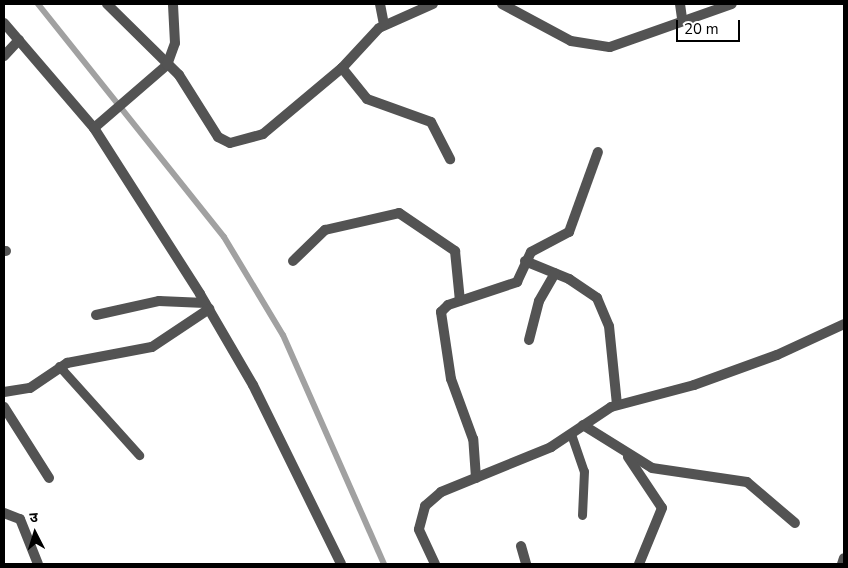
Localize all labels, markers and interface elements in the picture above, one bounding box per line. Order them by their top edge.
scale bar [678,10,742,42]
text: 20 m [684,19,719,39]
north arrow [10,508,60,558]
text: उ [29,508,39,527]

